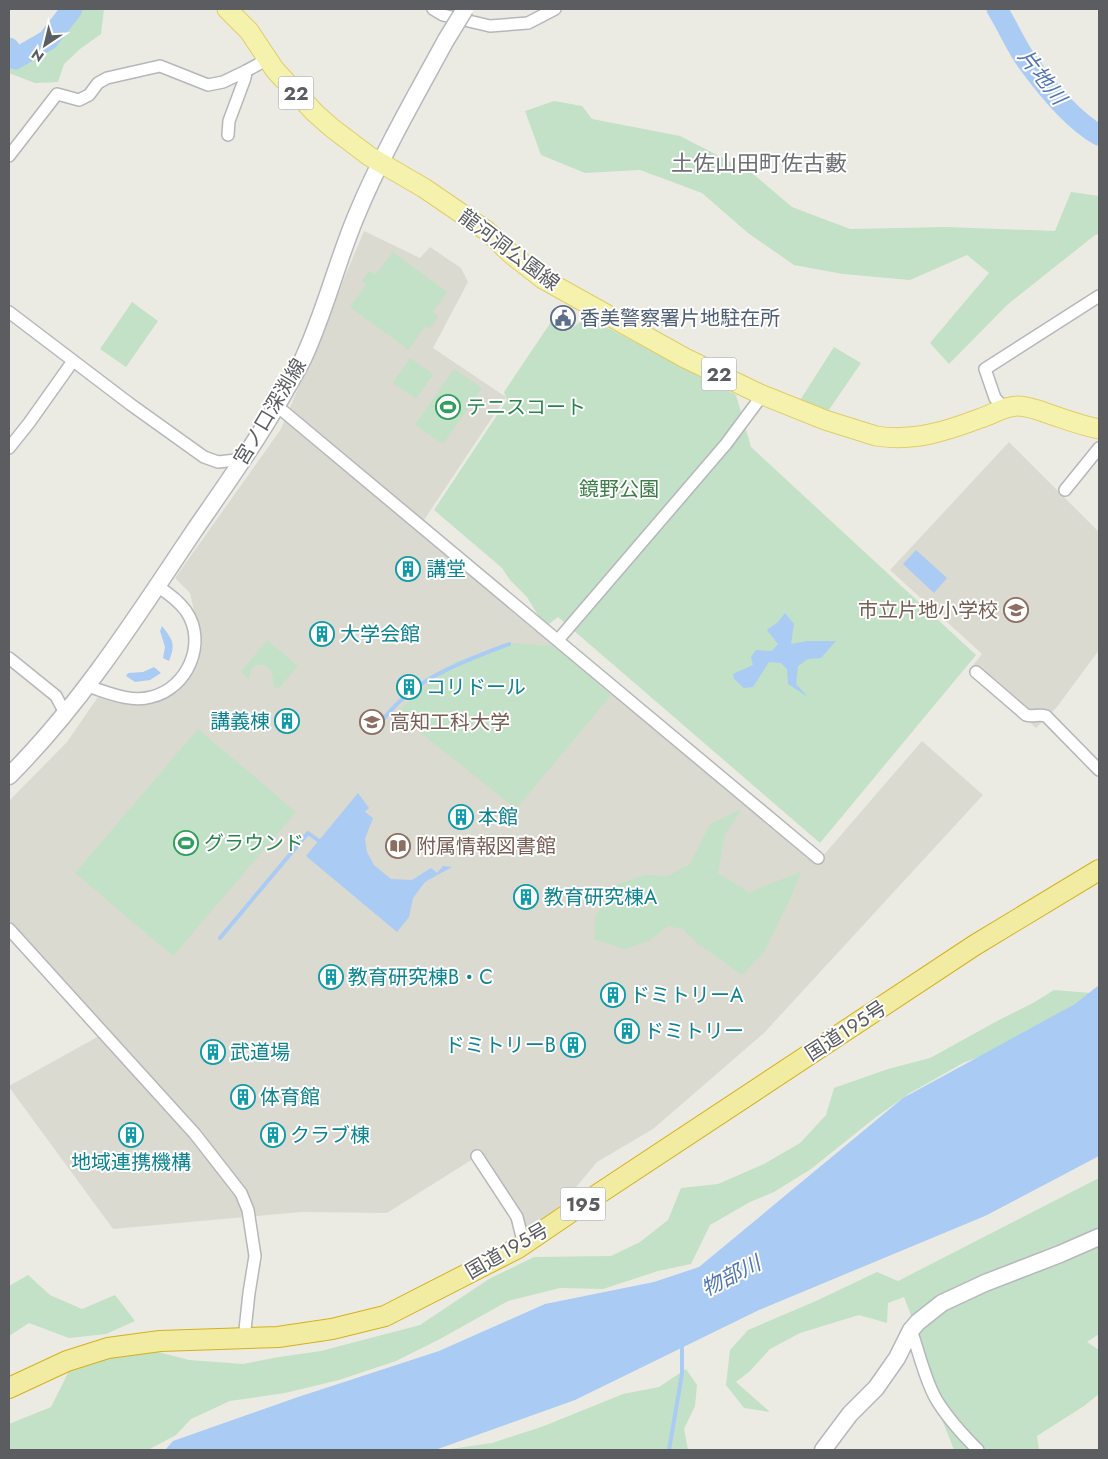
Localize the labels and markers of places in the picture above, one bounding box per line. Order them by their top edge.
place label: 香美警察署片地駐在所 [580,304,780,333]
public building icon: 香美警察署片地駐在所 [550,305,576,331]
place label: テニスコート [466,393,586,422]
sports icon: テニスコート [435,394,461,420]
place label: 講堂 [426,555,466,584]
building icon: 講堂 [395,556,421,582]
place label: 市立片地小学校 [858,596,998,625]
school or university icon: 市立片地小学校 [1003,597,1029,623]
place label: 大学会館 [340,620,420,649]
building icon: 大学会館 [309,621,335,647]
place label: コリドール [426,673,526,702]
building icon: コリドール [396,674,422,700]
place label: 講義棟 [210,707,270,736]
building icon: 講義棟 [274,708,300,734]
place label: 高知工科大学 [390,708,510,737]
school or university icon: 高知工科大学 [359,709,385,735]
place label: 本館 [478,803,518,832]
building icon: 本館 [448,804,474,830]
place label: グラウンド [204,829,304,858]
sports icon: グラウンド [173,830,199,856]
place label: 附属情報図書館 [416,832,556,861]
library icon: 附属情報図書館 [385,833,411,859]
place label: 教育研究棟A [544,883,658,912]
building icon: 教育研究棟A [513,884,539,910]
place label: 教育研究棟B・C [348,963,493,992]
building icon: 教育研究棟B・C [318,964,344,990]
place label: ドミトリーA [630,981,744,1010]
building icon: ドミトリーA [600,982,626,1008]
place label: ドミトリー [644,1017,744,1046]
building icon: ドミトリー [614,1018,640,1044]
place label: ドミトリーB [445,1031,556,1060]
building icon: ドミトリーB [560,1032,586,1058]
place label: 武道場 [230,1038,290,1067]
building icon: 武道場 [200,1039,226,1065]
place label: 体育館 [260,1083,320,1112]
building icon: 体育館 [230,1084,256,1110]
place label: クラブ棟 [290,1121,370,1150]
building icon: 地域連携機構 [118,1122,144,1148]
building icon: クラブ棟 [260,1122,286,1148]
place label: 地域連携機構 [71,1148,191,1177]

